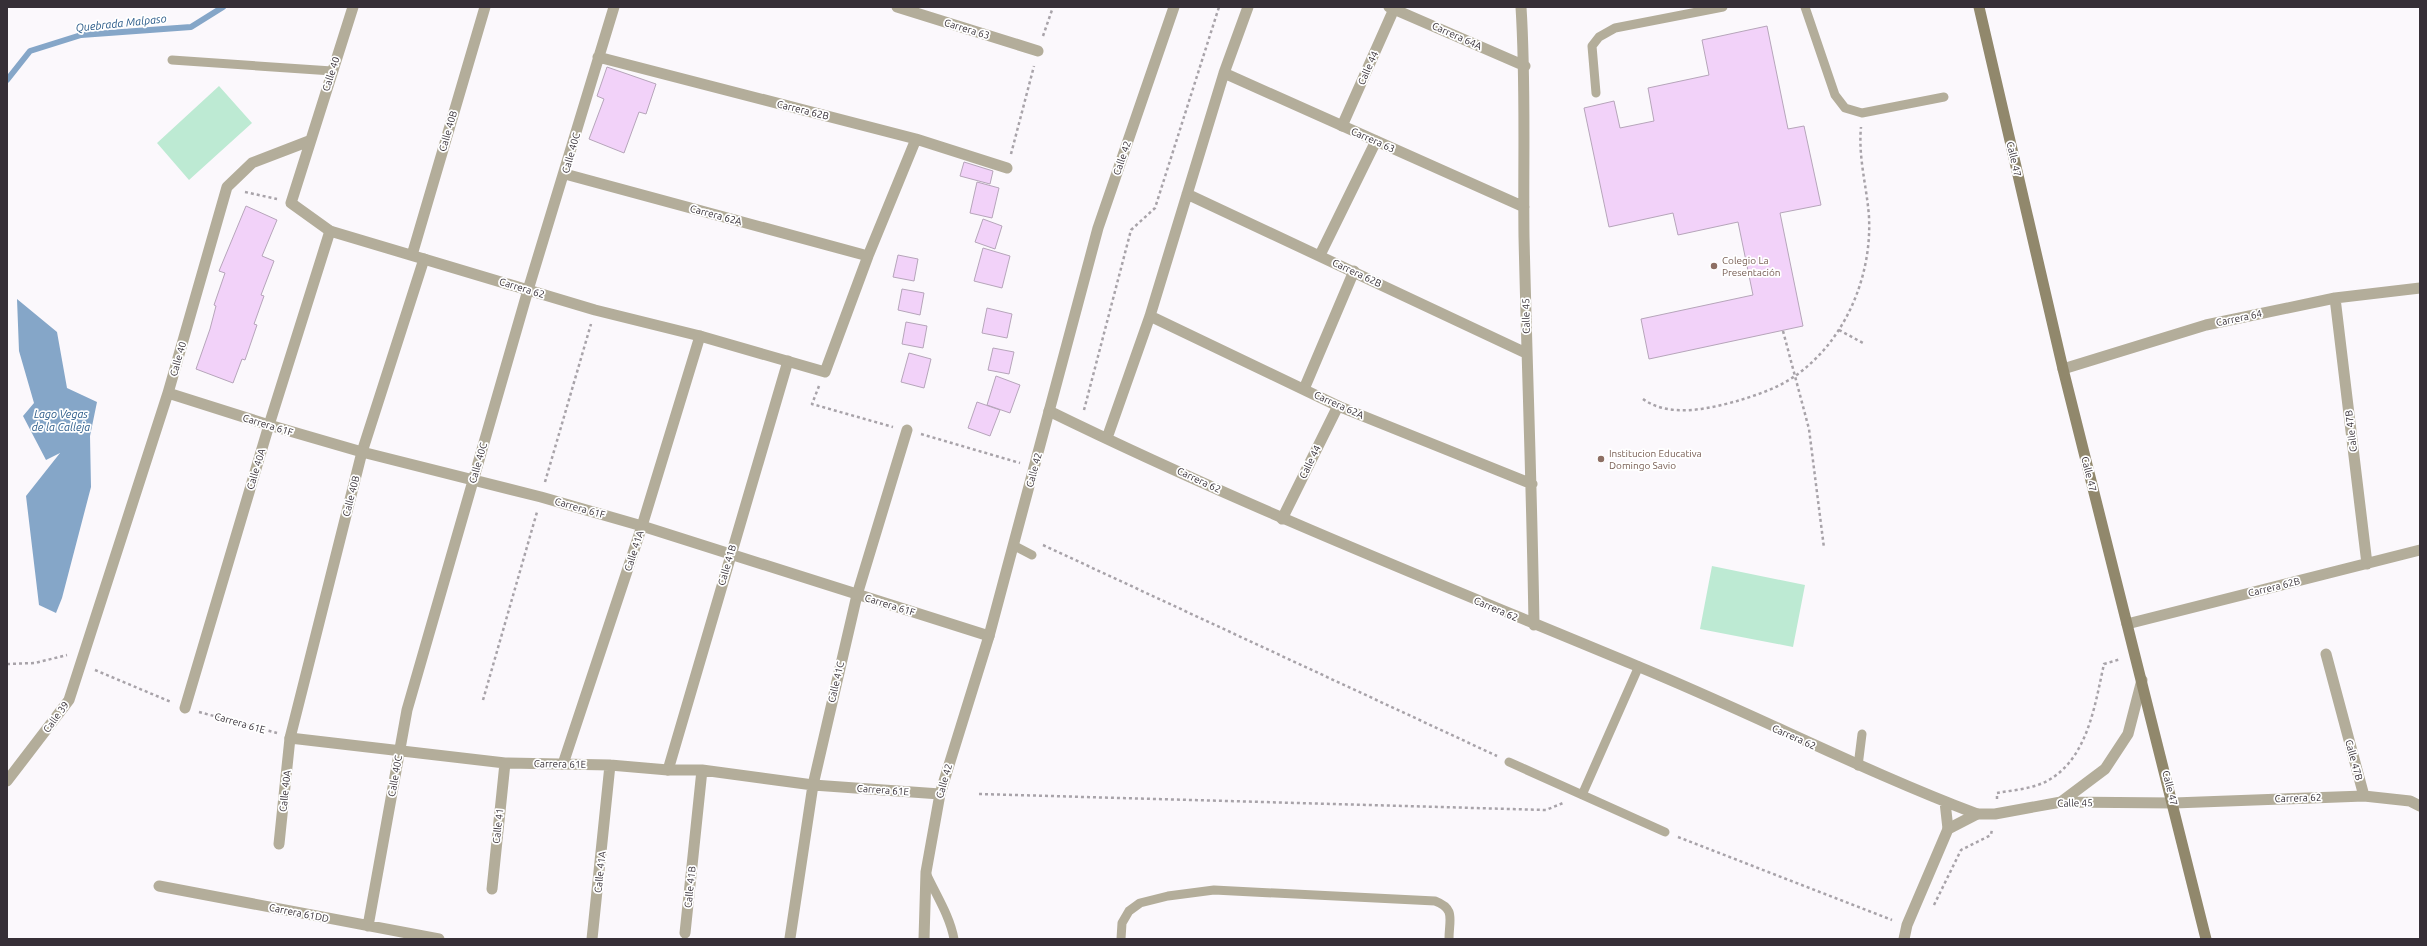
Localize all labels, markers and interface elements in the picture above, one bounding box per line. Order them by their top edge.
water label: Quebrada Malpaso [75,12,167,34]
street label: Carrera 63 [943,17,991,41]
street label: Carrera 64A [1430,20,1484,52]
street label: Calle 44 [1356,49,1380,87]
street label: Calle 40 [320,55,342,93]
street label: Carrera 62B [776,98,830,122]
street label: Calle 40B [437,109,459,153]
street label: Carrera 63 [1349,125,1397,155]
street label: Calle 40C [560,131,582,175]
street label: Calle 42 [1111,139,1133,177]
street label: Calle 47 [2005,140,2023,178]
street label: Carrera 62A [689,203,744,227]
place label: Colegio La Presentación [1722,255,1781,278]
street label: Carrera 62B [1331,257,1383,289]
marker: Colegio La Presentación [1709,261,1719,271]
street label: Carrera 62 [498,276,546,300]
street label: Calle 45 [1520,298,1532,334]
street label: Carrera 64 [2215,308,2263,328]
street label: Calle 40 [168,340,188,378]
street label: Carrera 62A [1312,389,1366,421]
water label: Lago Vegas de la Calleja [32,408,90,433]
street label: Calle 47B [2343,410,2359,452]
street label: Carrera 61F [241,412,295,438]
street label: Calle 40C [467,441,489,485]
street label: Calle 44 [1297,443,1323,480]
street label: Calle 40A [245,447,268,491]
place label: Institucion Educativa Domingo Savio [1609,448,1702,471]
street label: Calle 42 [1024,451,1044,489]
marker: Institucion Educativa Domingo Savio [1596,454,1606,464]
street label: Calle 47 [2079,455,2099,493]
street label: Carrera 62 [1175,465,1223,495]
street label: Calle 40B [341,474,361,518]
street label: Carrera 61F [553,496,607,520]
street label: Calle 41A [622,529,646,573]
street label: Calle 41B [716,543,738,587]
street label: Carrera 62B [2247,575,2301,599]
street label: Carrera 61F [863,592,917,618]
street label: Carrera 62 [1472,595,1520,623]
street label: Calle 41C [826,660,846,704]
street label: Calle 39 [41,699,71,735]
street label: Carrera 61E [213,710,267,736]
street label: Carrera 62 [1770,722,1818,752]
street label: Calle 47B [2343,738,2365,782]
street label: Calle 40C [386,754,404,798]
street label: Carrera 61E [534,758,587,770]
street label: Calle 42 [934,762,954,800]
street label: Calle 40A [277,769,293,813]
street label: Calle 47 [2160,769,2180,807]
street label: Carrera 61E [856,783,910,797]
street label: Carrera 62 [2274,792,2322,804]
street label: Calle 45 [2057,797,2093,809]
street label: Calle 41 [491,808,505,844]
street label: Calle 41A [592,850,608,894]
street label: Calle 41B [682,866,698,908]
street label: Carrera 61DD [268,902,330,924]

